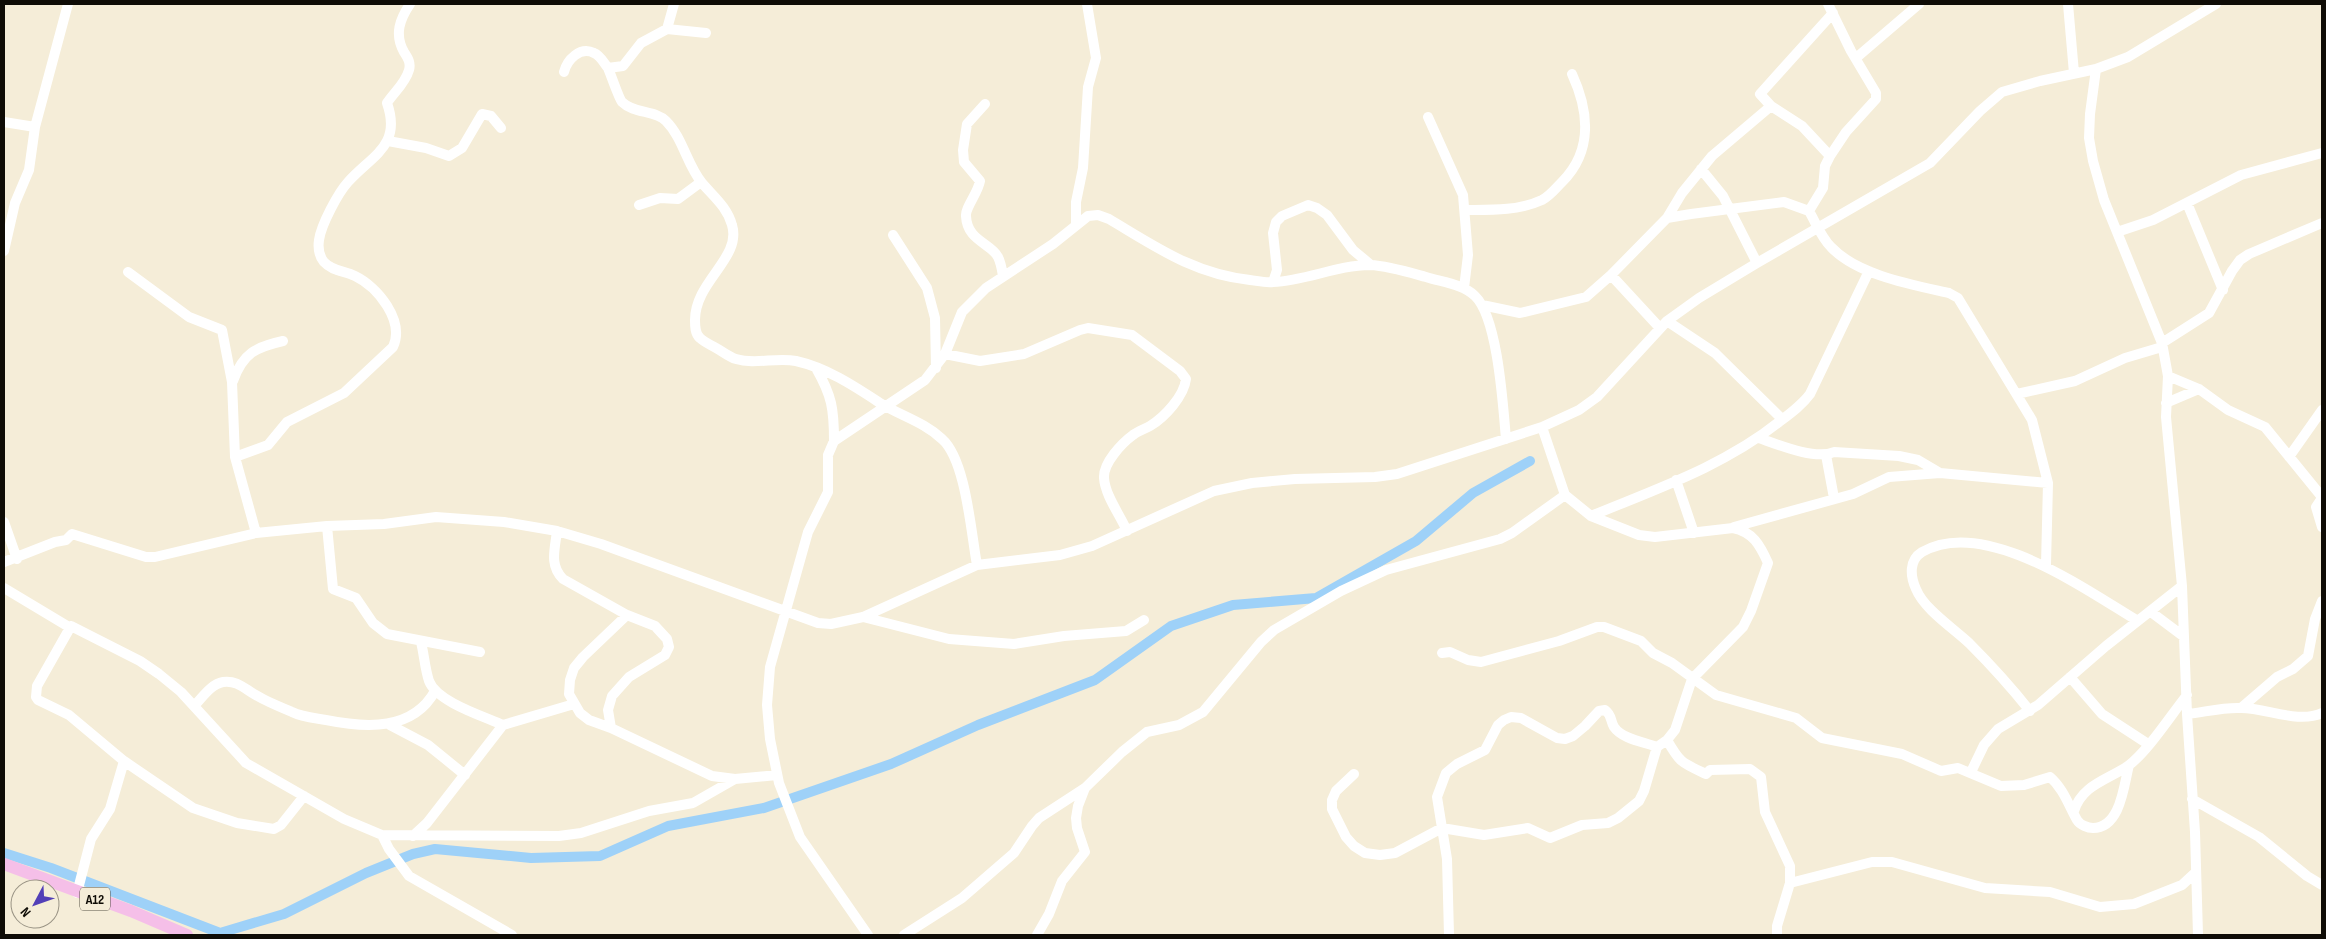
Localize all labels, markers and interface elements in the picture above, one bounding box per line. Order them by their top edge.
north arrow [10,879,60,929]
road number: A12 [80,888,110,911]
text: N [17,904,34,921]

